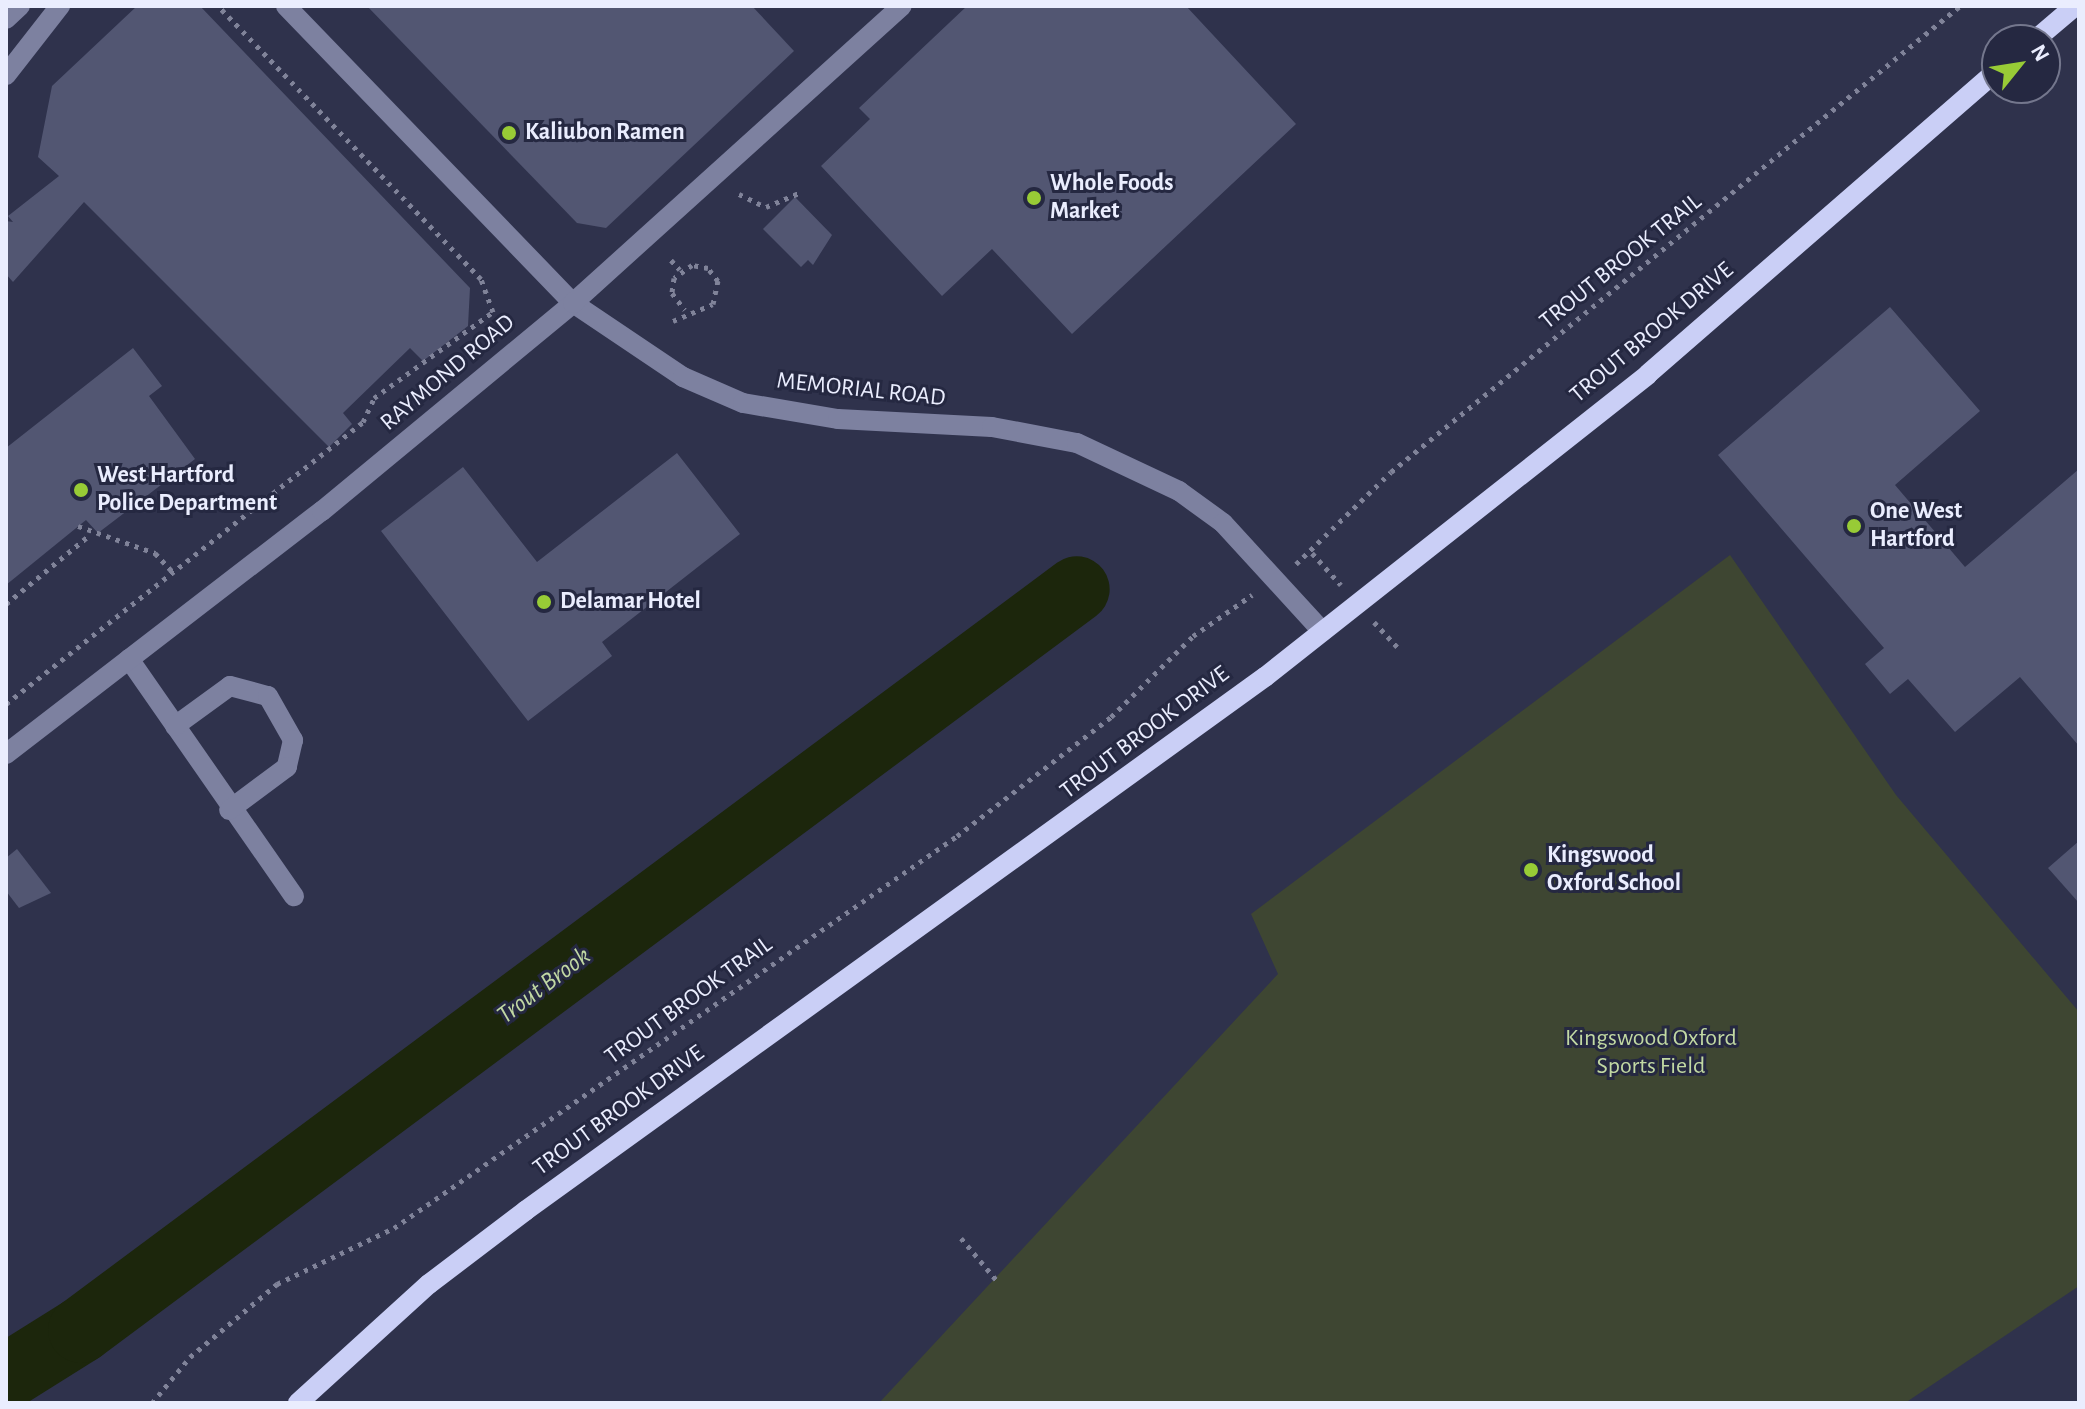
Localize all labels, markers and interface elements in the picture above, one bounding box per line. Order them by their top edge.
north arrow [1981,24,2061,104]
text: N [2027,41,2053,65]
place label: Kaliubon Ramen [525,119,685,147]
marker: Kaliubon Ramen [500,124,518,142]
place label: Whole Foods Market [1050,170,1173,226]
street label: TROUT BROOK TRAIL [1534,188,1708,336]
marker: Whole Foods Market [1025,189,1043,207]
street label: TROUT BROOK DRIVE [1564,256,1740,410]
street label: RAYMOND ROAD [375,309,521,437]
street label: MEMORIAL ROAD [775,367,947,413]
place label: West Hartford Police Department [97,462,277,518]
marker: West Hartford Police Department [72,481,90,499]
place label: One West Hartford [1870,498,1962,554]
marker: One West Hartford [1845,517,1863,535]
place label: Delamar Hotel [560,588,701,616]
marker: Delamar Hotel [535,593,553,611]
street label: TROUT BROOK DRIVE [1055,660,1235,806]
place label: Kingswood Oxford School [1547,842,1681,898]
marker: Kingswood Oxford School [1522,861,1540,879]
street label: TROUT BROOK TRAIL [600,931,778,1071]
water label: Trout Brook [491,941,597,1031]
park label: Kingswood Oxford Sports Field [1565,1025,1737,1081]
street label: TROUT BROOK DRIVE [528,1039,710,1183]

